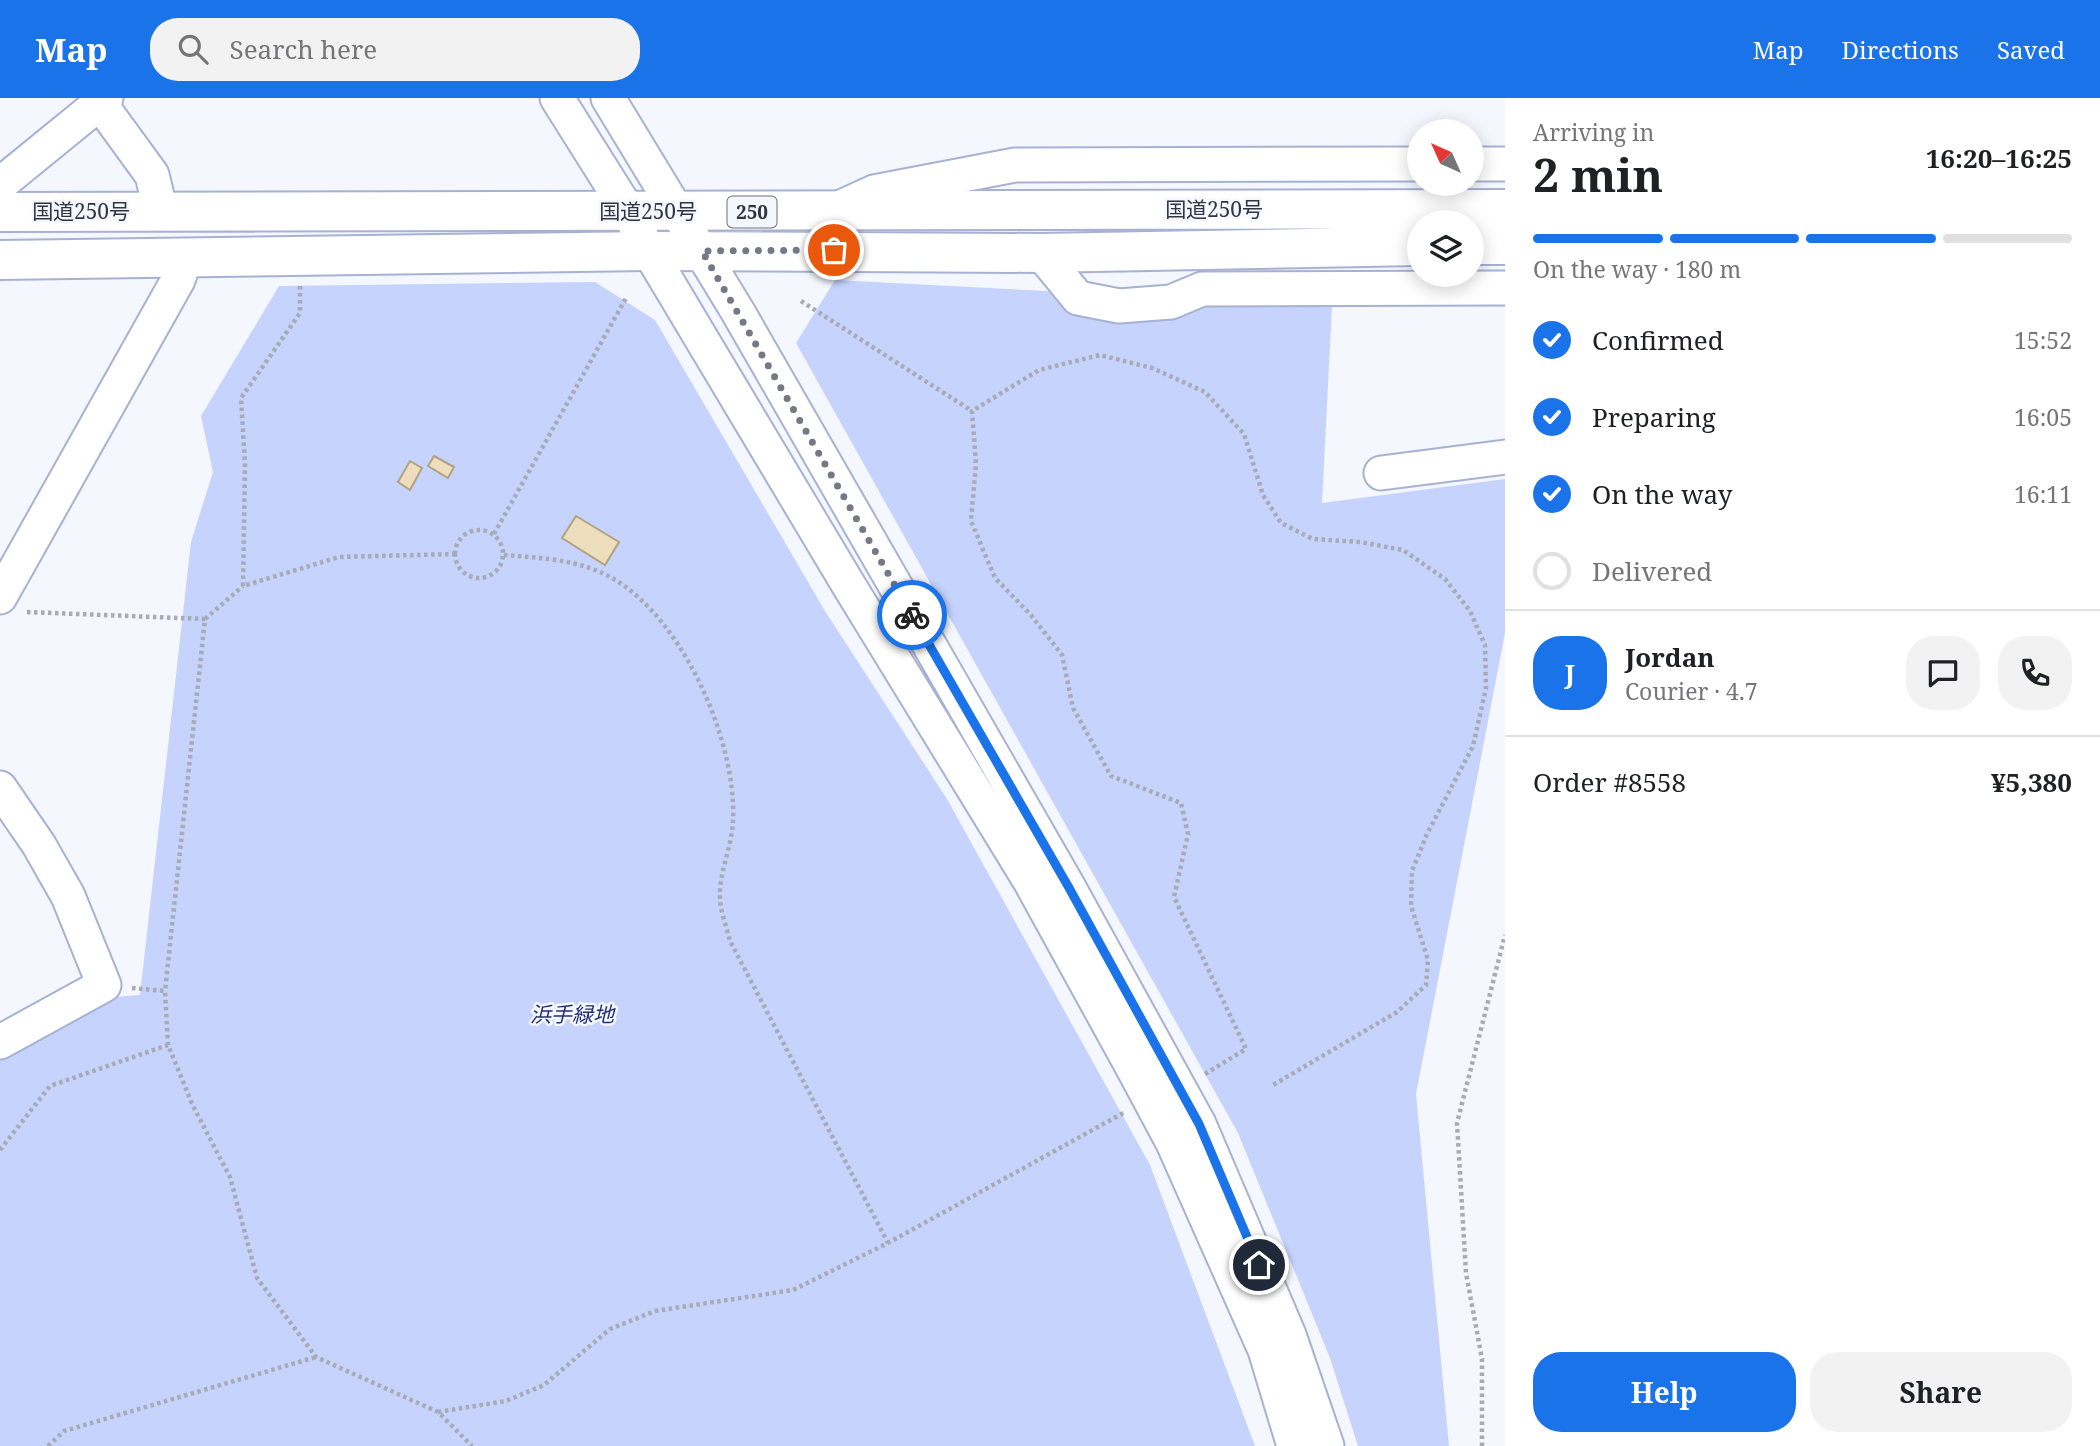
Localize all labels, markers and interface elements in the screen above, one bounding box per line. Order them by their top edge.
search box [150,18,640,81]
text: Map [35,27,108,72]
icon: search [174,30,212,68]
text: Search here [230,31,377,67]
text: Map [1753,33,1804,66]
text: Directions [1842,33,1959,66]
text: Saved [1997,33,2065,66]
text: Arriving in [1533,116,1654,148]
north arrow [1407,119,1484,196]
map controls [1407,119,1484,287]
text: 16:20–16:25 [1926,140,2072,176]
text: 2 min [1533,143,1663,205]
street label: 国道250号 [1165,195,1263,223]
road number: 250 [728,196,776,228]
street label: 国道250号 [32,197,130,225]
street label: 国道250号 [599,197,697,225]
button: layers [1407,210,1484,287]
pin [804,220,864,280]
icon: bag [815,231,853,269]
text: On the way · 180 m [1533,253,1741,285]
icon: check [1533,321,1571,359]
text: Confirmed [1592,322,1724,358]
text: 15:52 [2014,324,2072,356]
icon: check [1533,398,1571,436]
text: Preparing [1592,399,1716,435]
text: 16:05 [2014,401,2072,433]
icon: check [1533,475,1571,513]
text: On the way [1592,476,1732,512]
text: 16:11 [2014,478,2072,510]
text: Delivered [1592,553,1712,589]
courier [877,580,947,650]
icon: bike [893,596,931,634]
button: chat [1906,636,1980,710]
button: phone [1998,636,2072,710]
text: Jordan [1625,639,1715,675]
text: J [1565,655,1575,691]
text: Courier · 4.7 [1625,675,1758,707]
text: Order #8558 [1533,764,1686,800]
text: ¥5,380 [1991,764,2072,800]
park label: 浜手緑地 [530,1000,616,1028]
pin [1229,1235,1289,1295]
icon: home [1240,1246,1278,1284]
button: Help [1533,1352,1796,1432]
button: Share [1810,1352,2072,1432]

